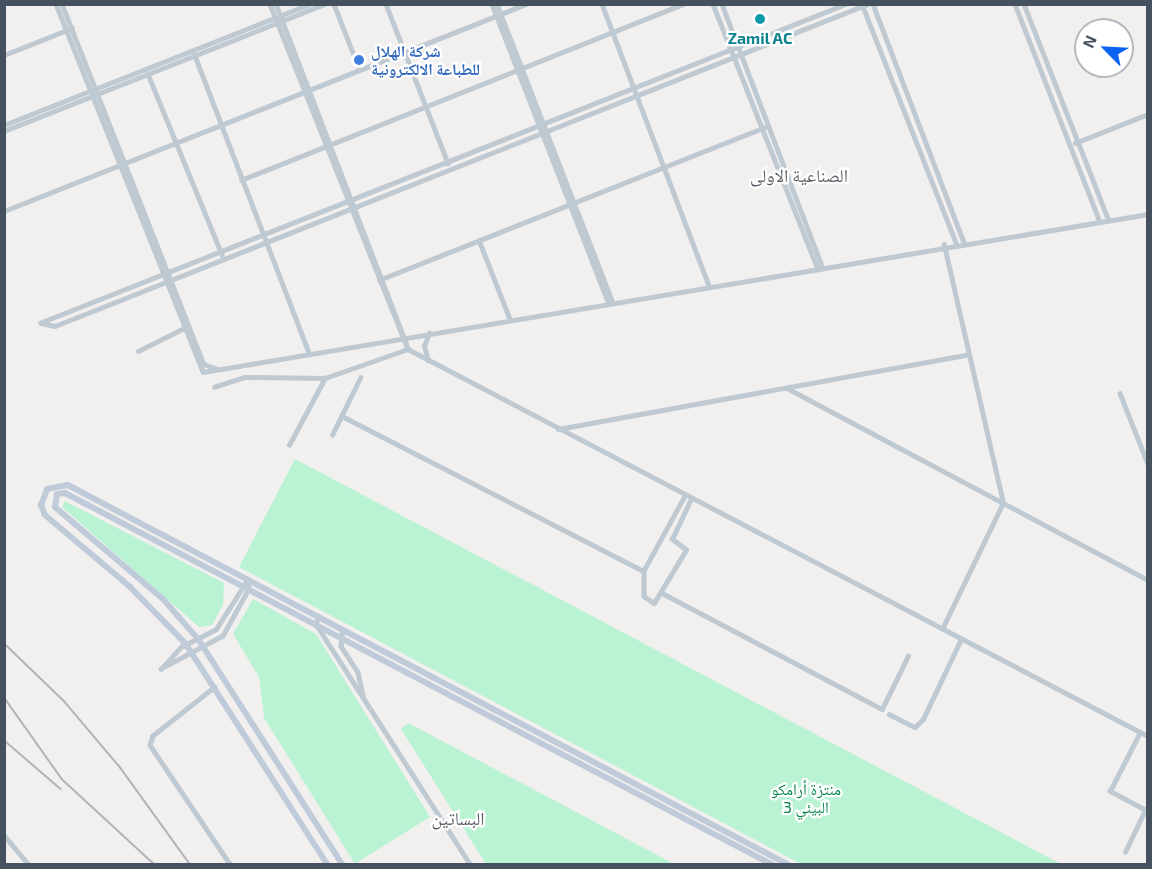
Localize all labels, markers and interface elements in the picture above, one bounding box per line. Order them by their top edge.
marker: Zamil AC [753,12,767,26]
north arrow [1074,18,1134,78]
place label: Zamil AC [727,28,793,48]
text: N [1078,32,1100,50]
place label: شركة الهلال للطباعة الالكترونية [371,41,480,79]
marker: شركة الهلال للطباعة الالكترونية [352,53,366,67]
district label: الصناعية الاولى [750,164,848,186]
park label: منتزة أرامكو البيئي 3 [771,779,841,817]
district label: البساتين [431,807,485,829]

